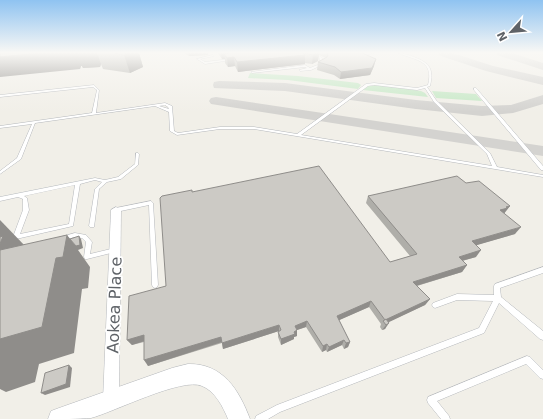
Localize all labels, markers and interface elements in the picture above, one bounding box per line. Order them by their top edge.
north arrow [491,12,531,52]
text: N [495,29,510,43]
street label: Aokea Place [103,257,126,354]

